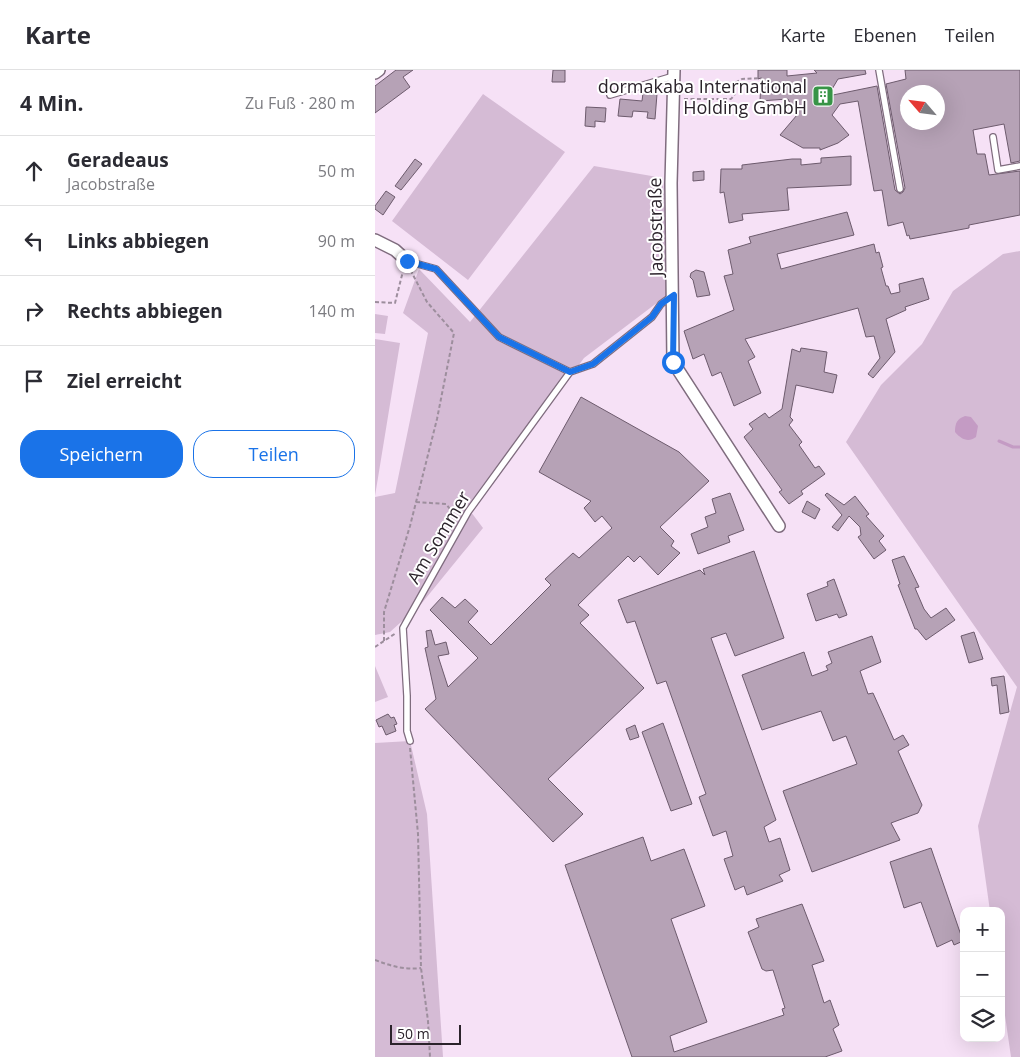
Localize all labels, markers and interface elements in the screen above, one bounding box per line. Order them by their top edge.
text: Karte [25,18,91,51]
text: Karte [781,23,825,47]
text: Ebenen [853,23,917,47]
text: Teilen [945,23,995,47]
place label: dormakaba International Holding GmbH [598,74,807,119]
building icon: dormakaba International Holding GmbH [811,84,835,108]
north arrow [900,85,945,130]
text: 4 Min. [20,89,83,117]
text: Zu Fuß · 280 m [245,92,355,114]
text: Geradeaus [67,147,169,173]
icon: ahead [20,157,48,185]
text: 50 m [318,160,355,182]
text: Jacobstraße [67,173,155,195]
street label: Jacobstraße [642,177,668,279]
icon: left [20,227,48,255]
text: Links abbiegen [67,228,209,254]
text: 90 m [318,230,355,252]
route end [396,250,419,273]
icon: right [20,297,48,325]
text: Rechts abbiegen [67,298,223,324]
text: 140 m [309,300,355,322]
route start [662,351,685,374]
icon: arrive [20,367,48,395]
text: Ziel erreicht [67,368,182,394]
button: Speichern [20,430,183,478]
button: Teilen [193,430,355,478]
street label: Am Sommer [401,486,475,588]
map controls [960,907,1005,1042]
button: + [960,907,1005,952]
button: − [960,952,1005,997]
button: layers [960,997,1005,1042]
scale bar [390,1022,461,1045]
text: 50 m [397,1024,430,1043]

